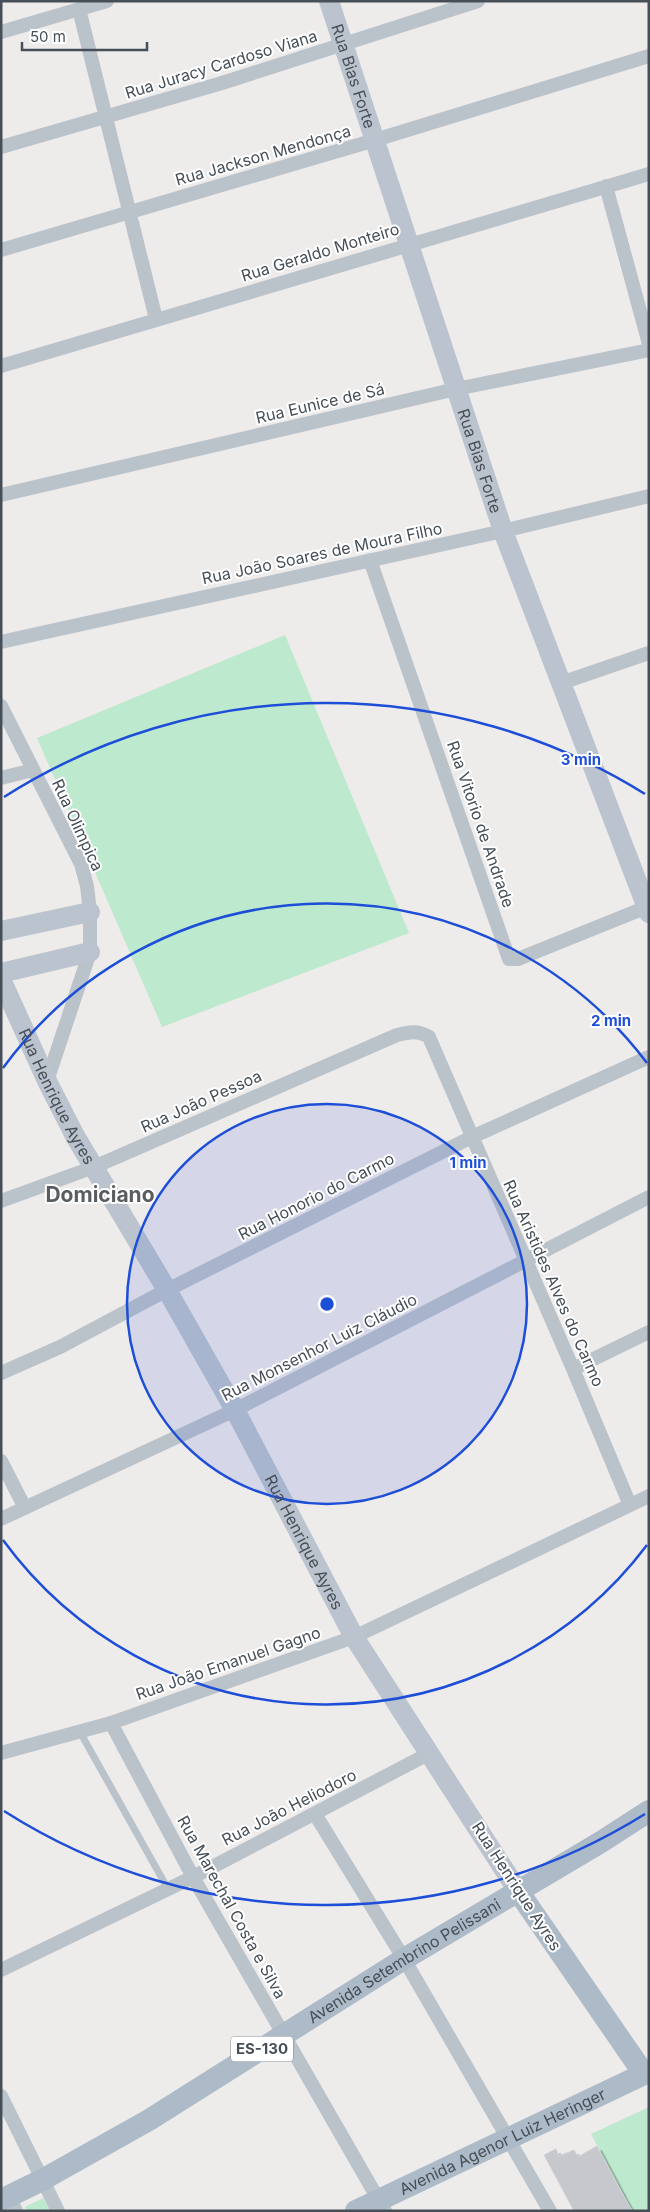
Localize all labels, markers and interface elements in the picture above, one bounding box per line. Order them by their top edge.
scale bar [22,20,148,52]
street label: Rua Bias Forte [327,21,380,131]
street label: Rua Juracy Cardoso Viana [123,25,319,103]
text: 50 m [30,27,66,46]
street label: Rua Jackson Mendonça [173,120,353,190]
street label: Rua Geraldo Monteiro [238,218,402,286]
street label: Rua Eunice de Sá [254,378,386,428]
street label: Rua Bias Forte [454,406,506,516]
street label: Rua João Soares de Moura Filho [200,518,444,588]
street label: Rua Vitorio de Andrade [443,738,519,910]
text: 3 min [561,750,601,769]
street label: Rua Olimpica [48,776,108,874]
text: 2 min [591,1011,631,1030]
street label: Rua Henrique Ayres [15,1025,100,1168]
street label: Rua João Pessoa [137,1065,265,1137]
street label: Rua Honorio do Carmo [235,1148,397,1244]
text: 1 min [449,1153,487,1172]
street label: Rua Aristides Alves do Carmo [499,1176,609,1390]
district label: Domiciano [45,1182,155,1207]
street label: Rua Monsenhor Luiz Cláudio [218,1289,420,1405]
centre of rings [318,1295,336,1313]
street label: Rua Henrique Ayres [261,1471,348,1613]
street label: Rua João Emanuel Gagno [133,1622,323,1704]
street label: Rua João Heliodoro [218,1764,360,1850]
street label: Rua Marechal Costa e Silva [173,1812,291,2002]
street label: Rua Henrique Ayres [468,1818,566,1954]
street label: Avenida Setembrino Pelissani [304,1894,504,2027]
road number: ES-130 [231,2036,293,2062]
street label: Avenida Agenor Luiz Heringer [396,2084,609,2199]

